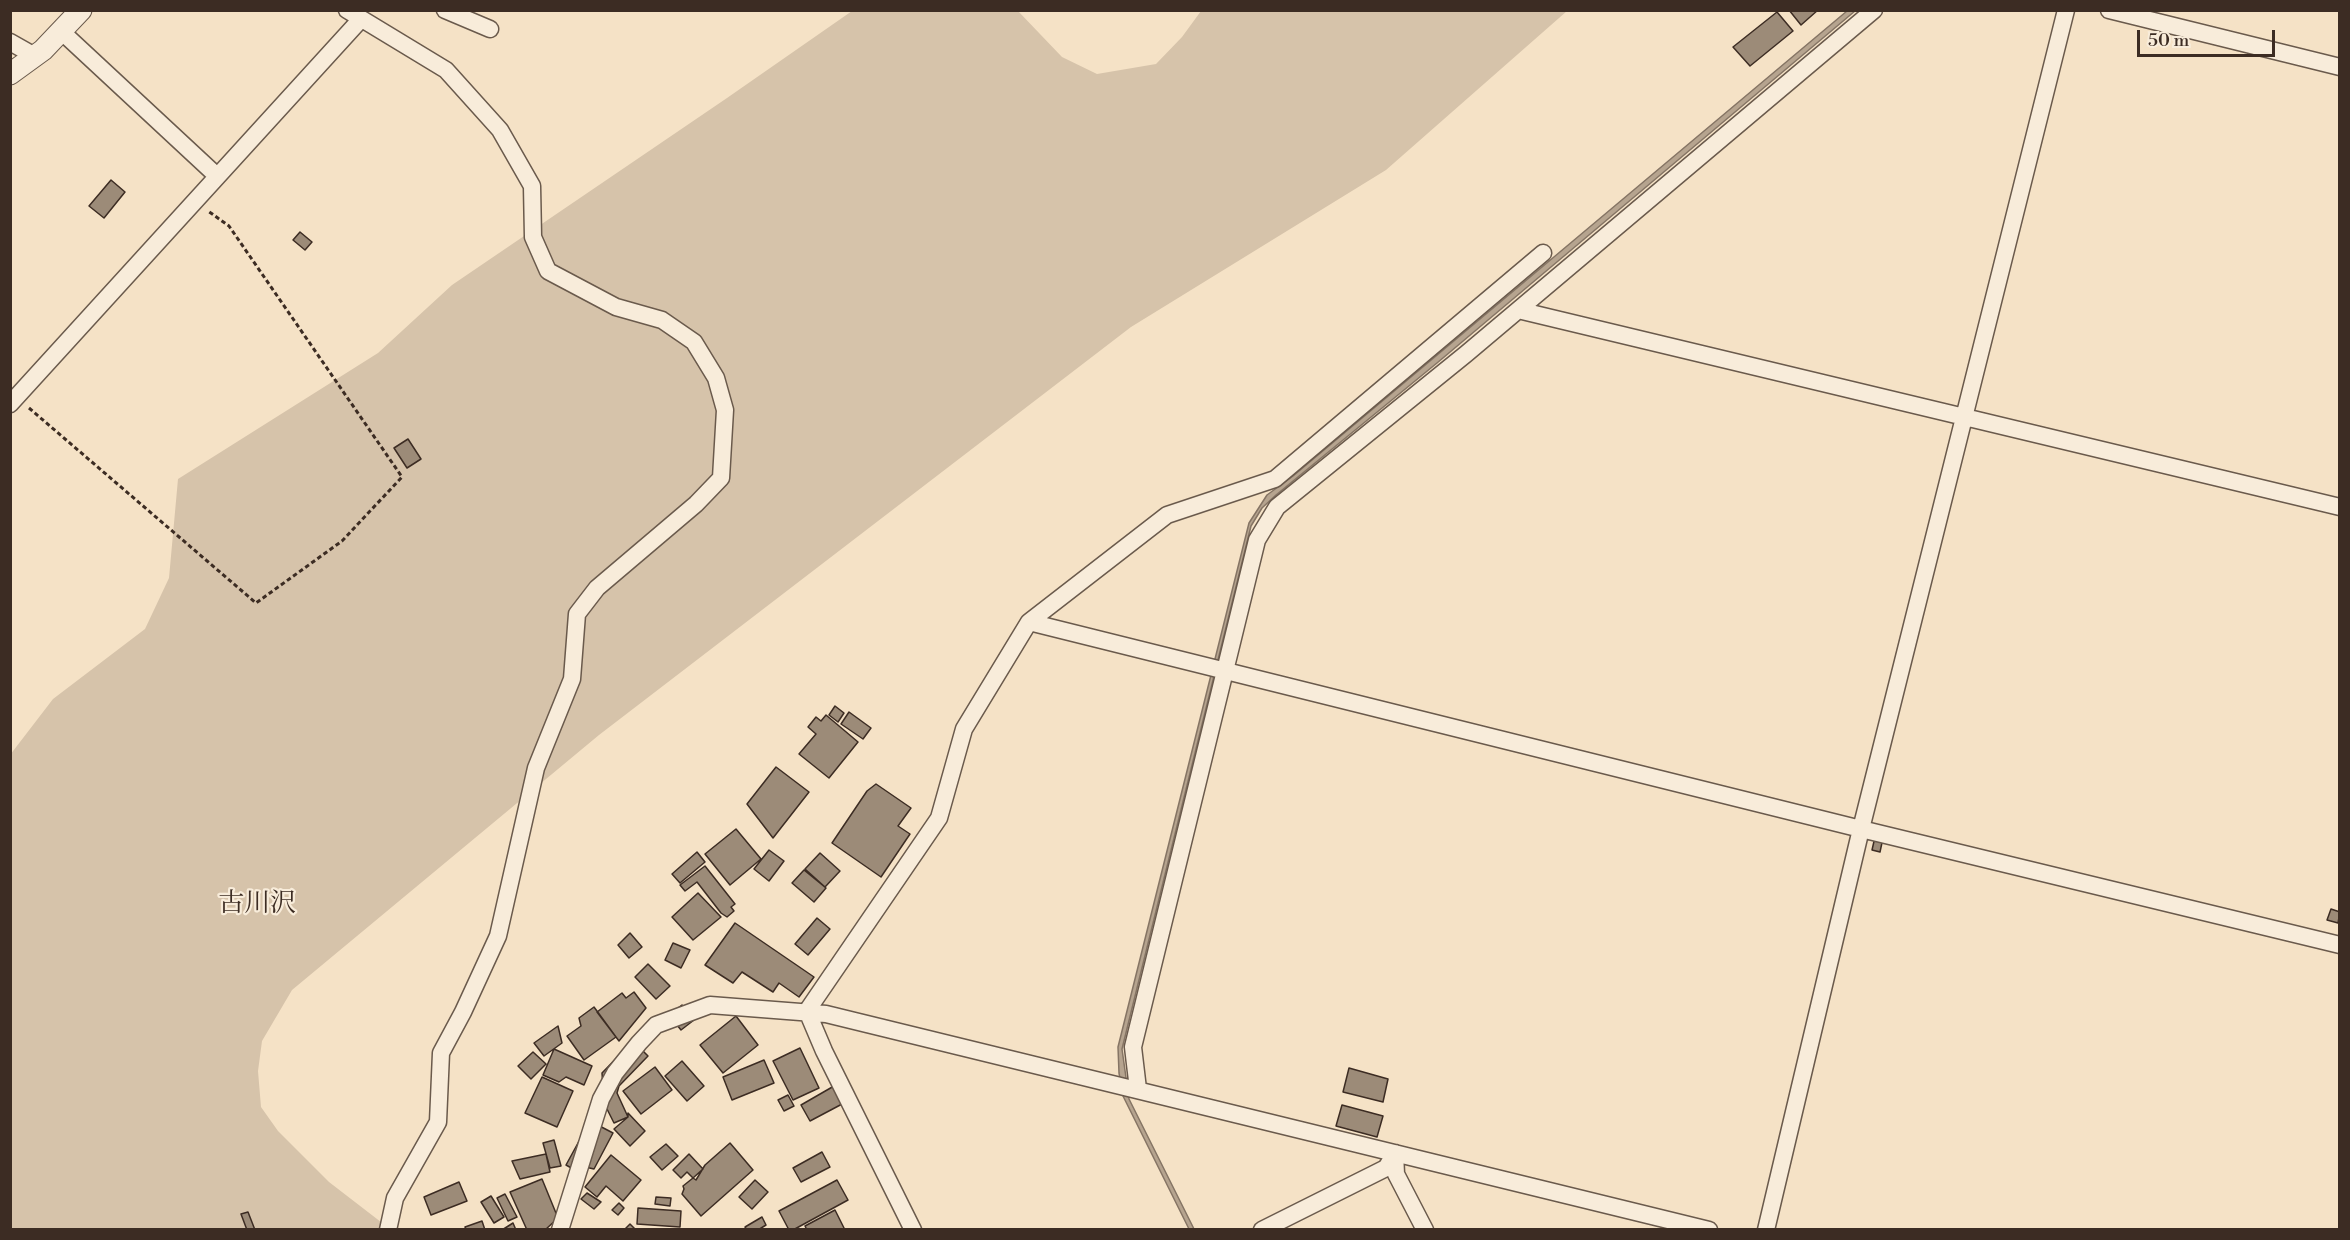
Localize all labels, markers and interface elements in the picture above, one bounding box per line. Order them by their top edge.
scale bar [2140,18,2278,56]
text: 50 m [2148,29,2189,52]
district label: 古川沢 [218,889,296,921]

